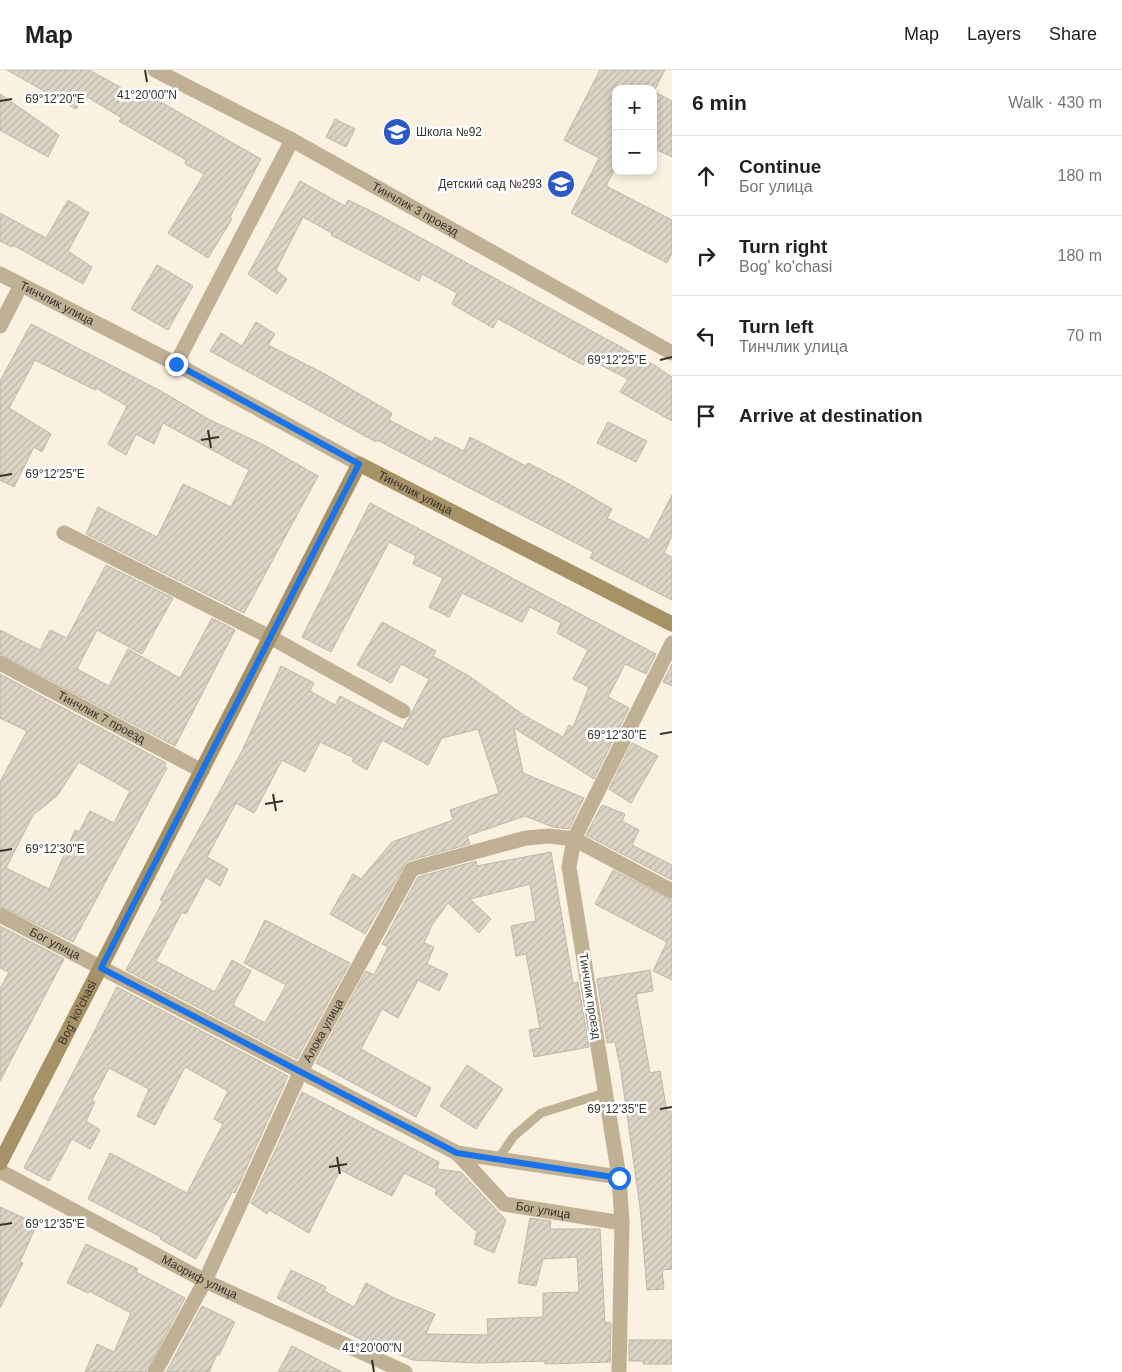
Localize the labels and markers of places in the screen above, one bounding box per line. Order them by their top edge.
school or university icon: Школа №92 [382,117,412,147]
place label: Школа №92 [416,125,482,139]
school or university icon: Детский сад №293 [546,169,576,199]
place label: Детский сад №293 [438,177,542,191]

